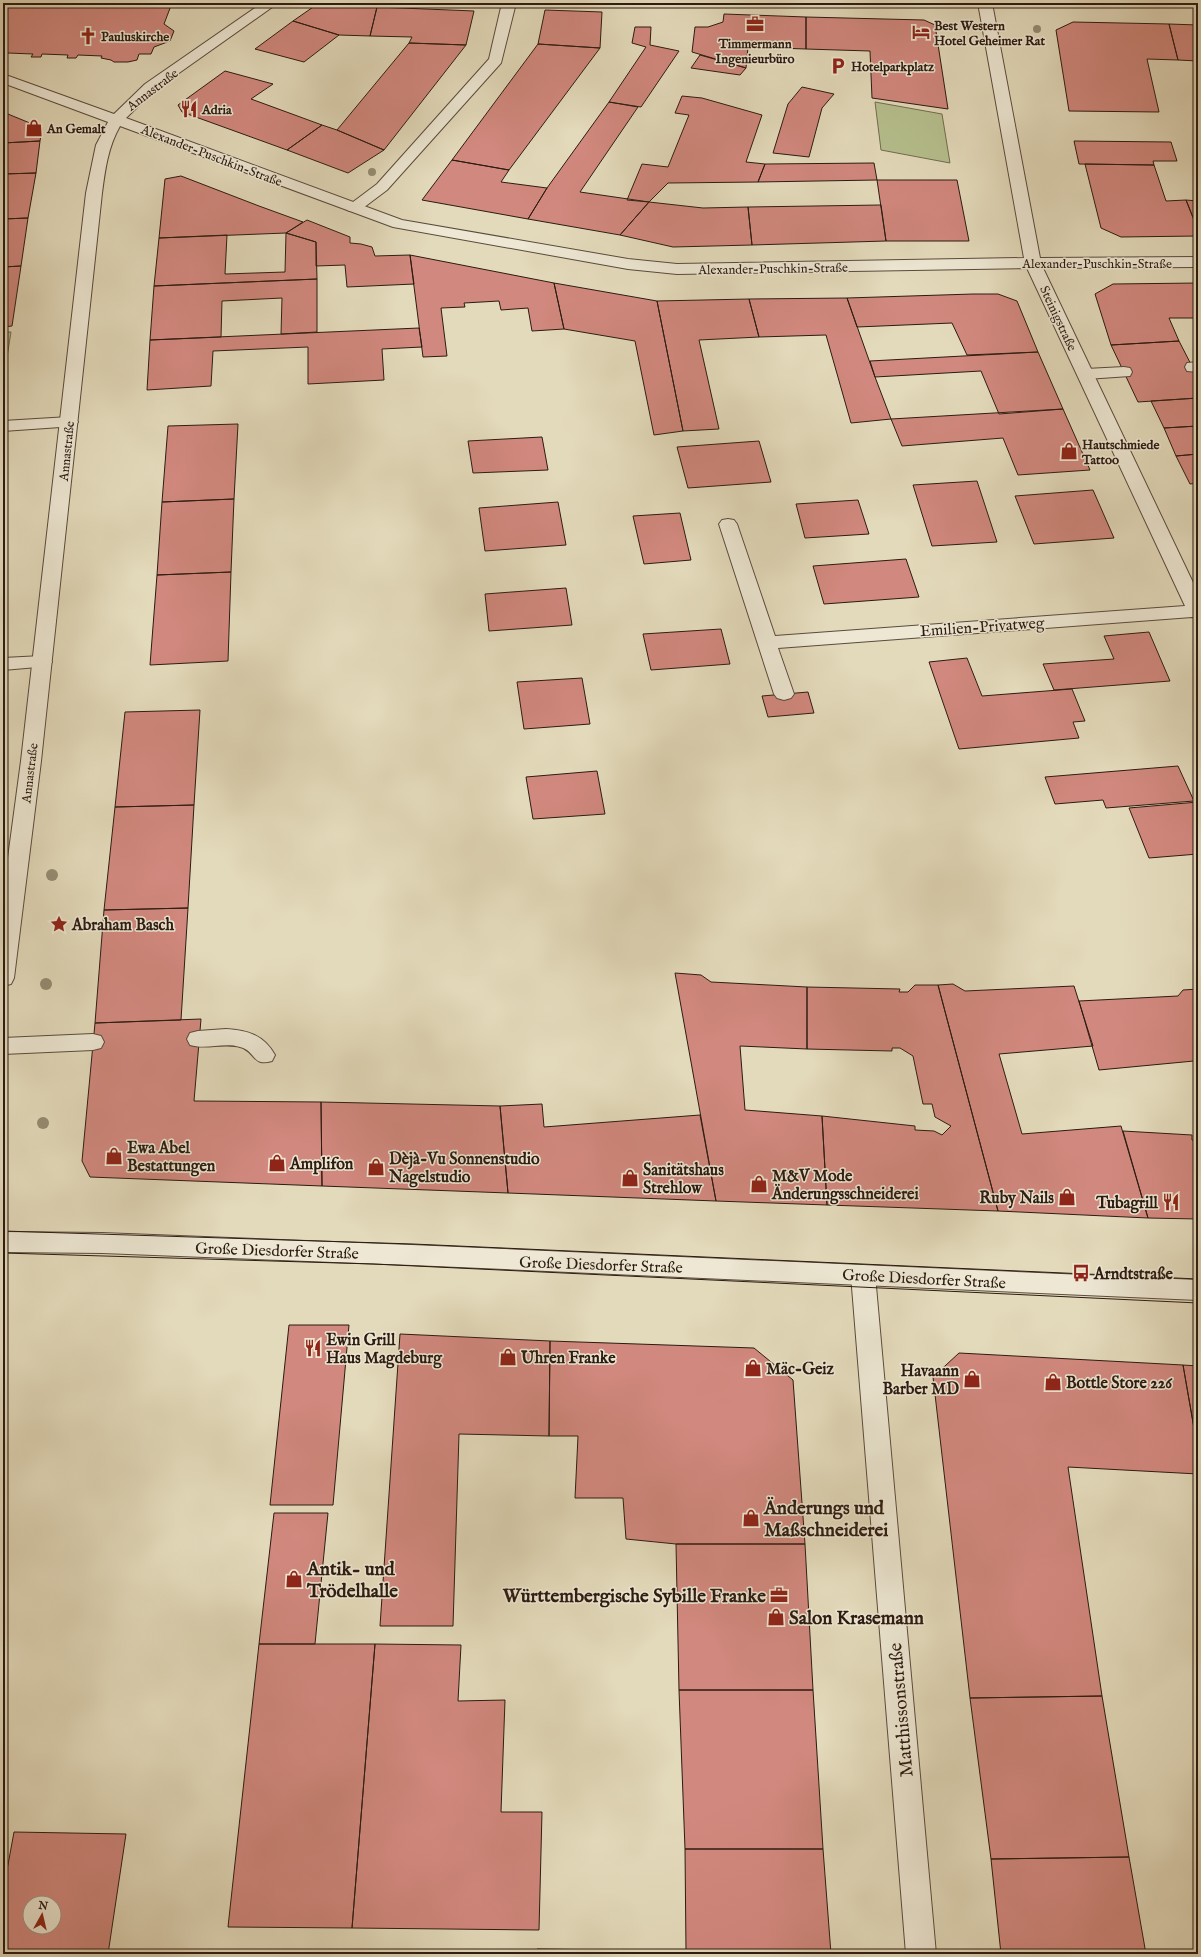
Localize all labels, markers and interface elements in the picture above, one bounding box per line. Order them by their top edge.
office icon: Timmermann Ingenieurbüro [745,14,765,34]
place label: Best Western Hotel Geheimer Rat [934,18,1045,50]
hotel icon: Best Western Hotel Geheimer Rat [911,22,931,42]
church icon: Pauluskirche [78,26,98,46]
place label: Pauluskirche [101,29,169,46]
place label: Timmermann Ingenieurbüro [716,36,794,68]
parking icon: Hotelparkplatz [828,56,848,76]
place label: Hotelparkplatz [851,59,934,76]
street label: Annastraße [123,65,182,116]
restaurant icon: Adria [179,99,199,119]
place label: Adria [201,102,232,119]
shop icon: An Gemalt [24,118,44,138]
place label: An Gemalt [46,121,106,138]
street label: Alexander-Puschkin-Straße [138,121,284,191]
street label: Alexander-Puschkin-Straße [1021,256,1172,273]
street label: Alexander-Puschkin-Straße [697,260,848,279]
street label: Steinigstraße [1035,283,1080,354]
street label: Annastraße [56,420,79,483]
place label: Hautschmiede Tattoo [1081,437,1159,469]
shop icon: Hautschmiede Tattoo [1059,441,1079,461]
street label: Emilien-Privatweg [919,614,1045,642]
street label: Annastraße [18,742,43,805]
place icon: Abraham Basch [49,914,69,934]
place label: Abraham Basch [71,916,174,936]
place label: Ewa Abel Bestattungen [127,1139,216,1177]
shop icon: Ewa Abel Bestattungen [104,1146,124,1166]
place label: Dèjà-Vu Sonnenstudio Nagelstudio [388,1150,540,1188]
shop icon: Amplifon [267,1153,287,1173]
place label: Amplifon [289,1155,354,1175]
shop icon: Dèjà-Vu Sonnenstudio Nagelstudio [366,1157,386,1177]
place label: Sanitätshaus Strehlow [643,1161,724,1199]
place label: M&V Mode Änderungsschneiderei [771,1167,919,1205]
shop icon: Sanitätshaus Strehlow [620,1168,640,1188]
shop icon: M&V Mode Änderungsschneiderei [749,1174,769,1194]
shop icon: Ruby Nails [1057,1187,1077,1207]
place label: Ruby Nails [979,1189,1054,1209]
restaurant icon: Tubagrill [1161,1192,1181,1212]
place label: Tubagrill [1095,1194,1159,1214]
street label: Große Diesdorfer Straße [195,1239,359,1265]
street label: Große Diesdorfer Straße [519,1253,683,1279]
bus stop icon: Arndtstraße [1071,1263,1091,1283]
place label: Arndtstraße [1093,1265,1173,1285]
street label: Große Diesdorfer Straße [842,1266,1006,1294]
place label: Ewin Grill Haus Magdeburg [326,1331,443,1369]
restaurant icon: Ewin Grill Haus Magdeburg [303,1338,323,1358]
shop icon: Uhren Franke [498,1347,518,1367]
place label: Uhren Franke [520,1349,616,1369]
shop icon: Mäc-Geiz [743,1358,763,1378]
place label: Mäc-Geiz [766,1360,835,1380]
place label: Havaann Barber MD [882,1362,959,1400]
shop icon: Havaann Barber MD [962,1369,982,1389]
shop icon: Bottle Store 226 [1043,1372,1063,1392]
place label: Bottle Store 226 [1066,1374,1173,1394]
place label: Änderungs und Maßschneiderei [763,1496,888,1543]
shop icon: Änderungs und Maßschneiderei [741,1508,761,1528]
place label: Antik- und Trödelhalle [306,1558,398,1604]
shop icon: Antik- und Trödelhalle [284,1569,304,1589]
place label: Württembergische Sybille Franke [502,1585,766,1609]
office icon: Württembergische Sybille Franke [769,1585,789,1605]
shop icon: Salon Krasemann [766,1607,786,1627]
place label: Salon Krasemann [789,1607,924,1631]
street label: Matthissonstraße [884,1641,920,1778]
north arrow [22,1895,62,1935]
text: N [37,1898,49,1914]

